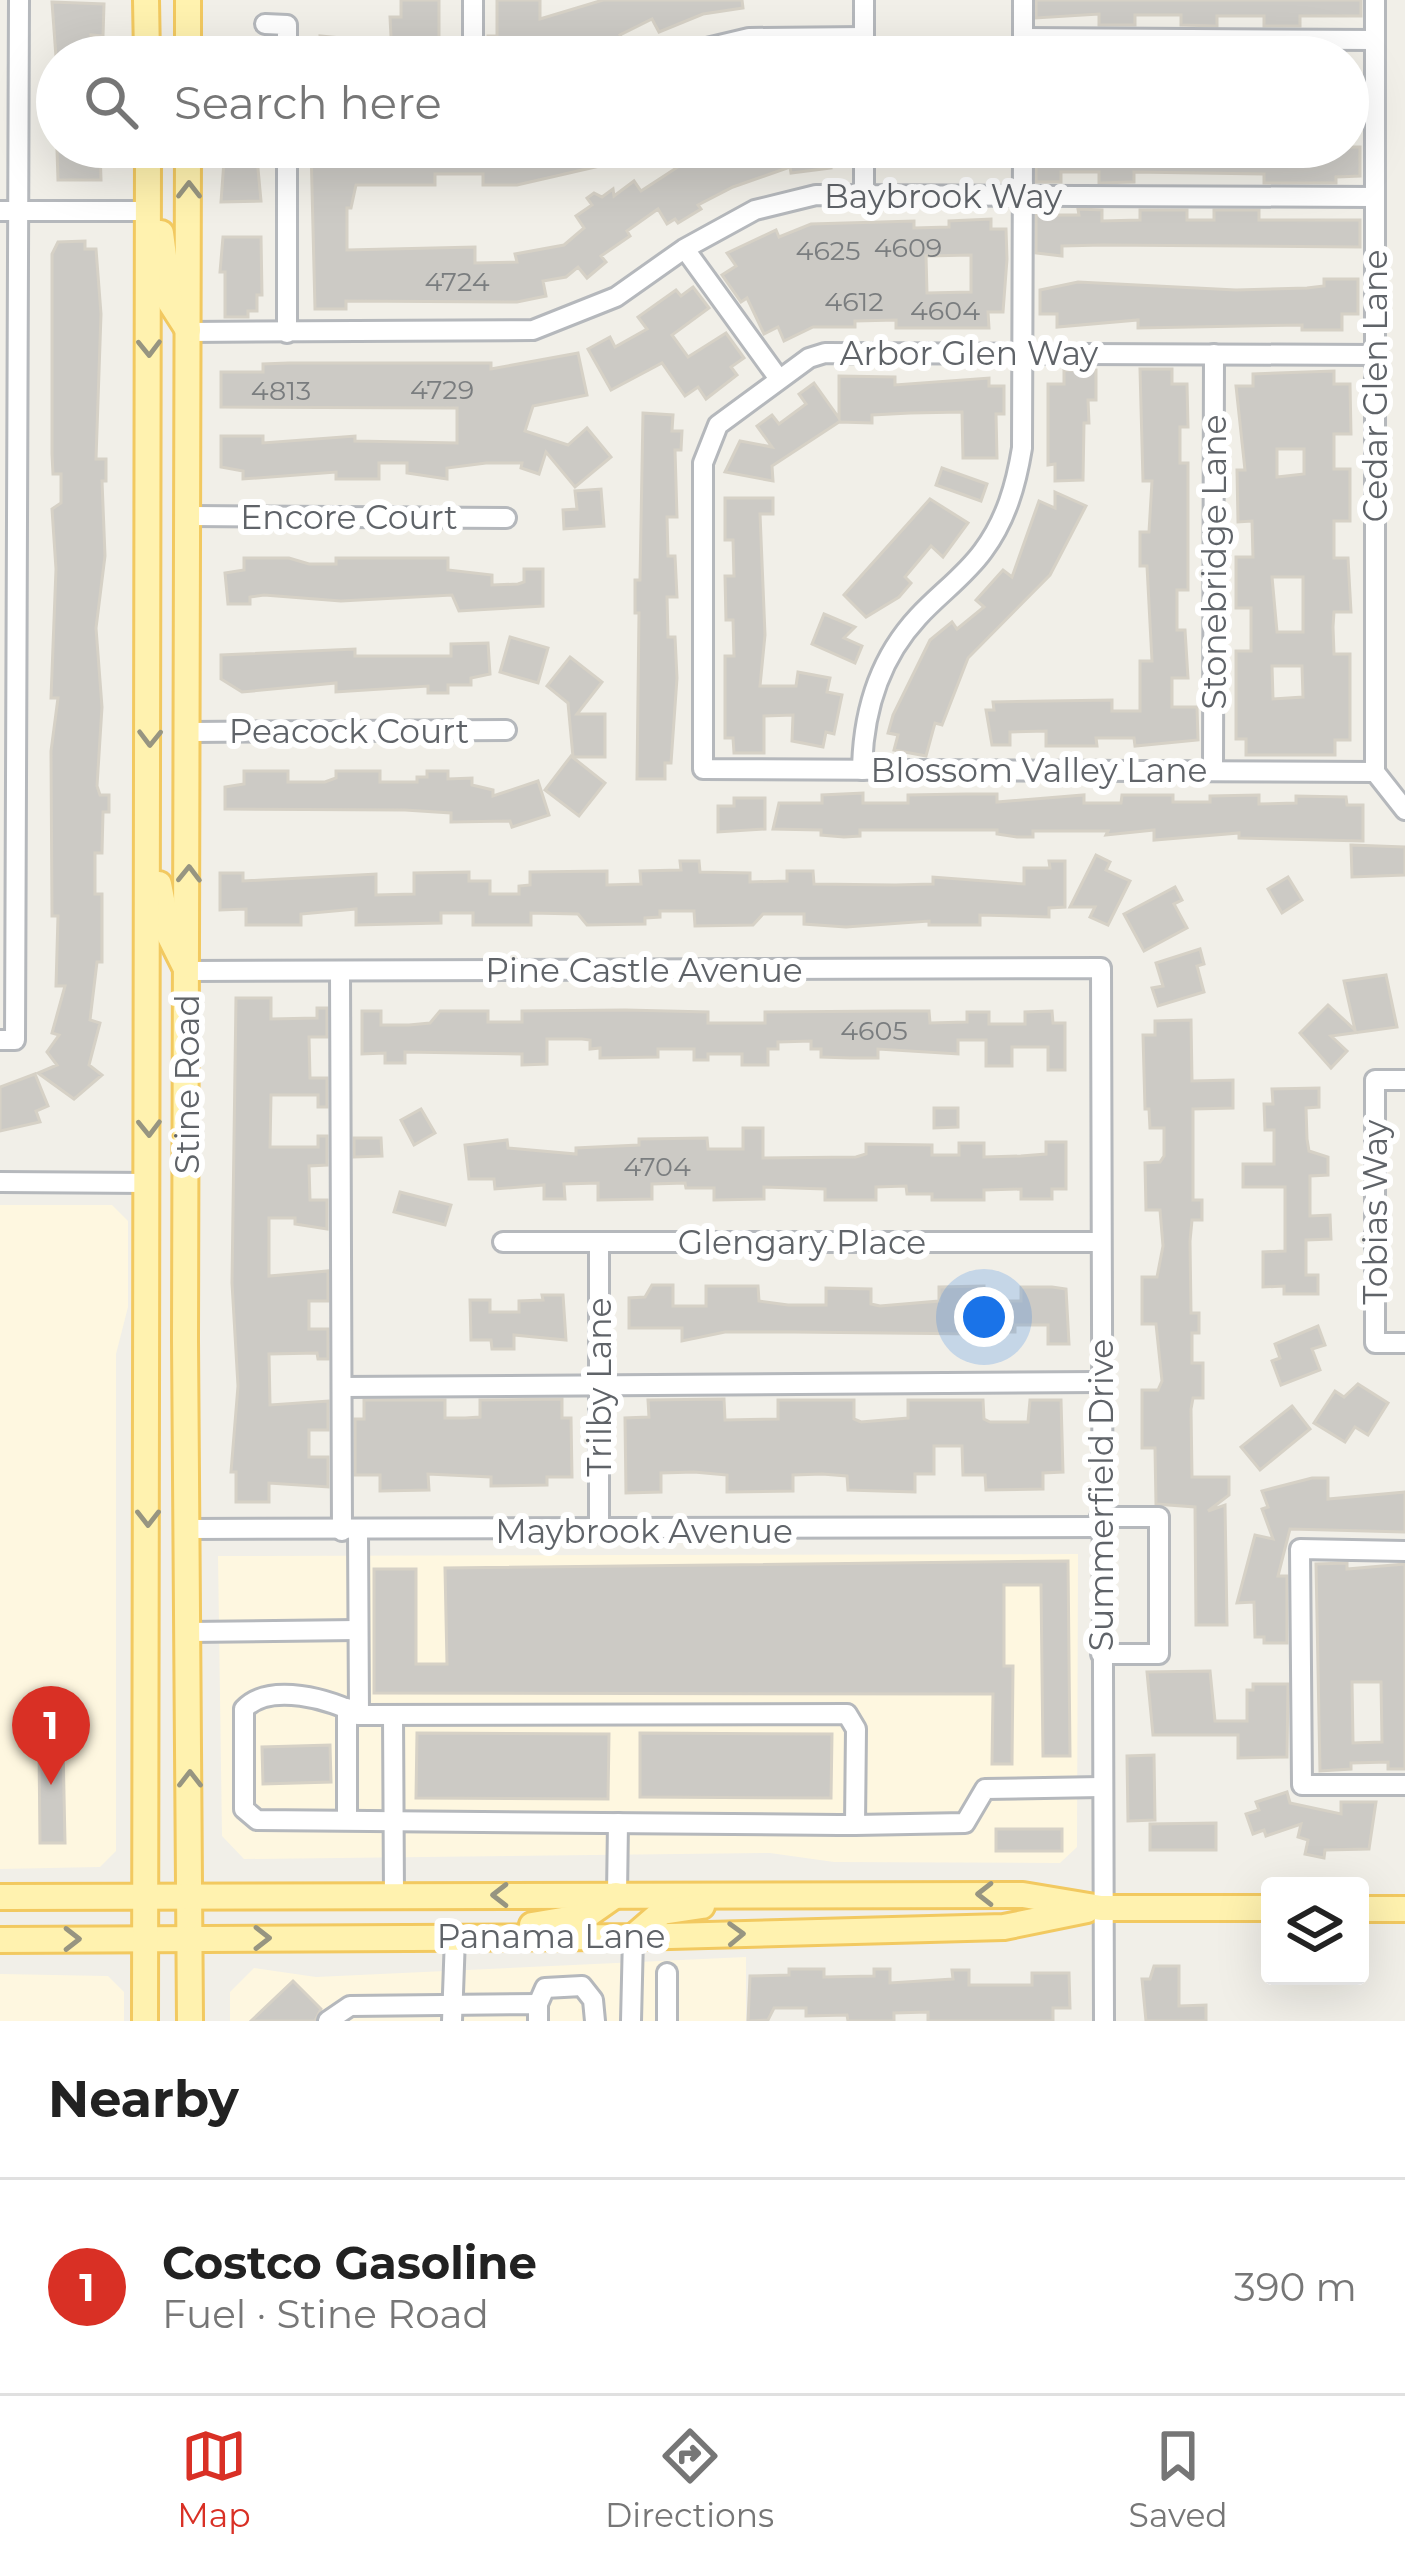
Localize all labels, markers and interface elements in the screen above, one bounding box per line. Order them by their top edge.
search box [36,36,1369,168]
icon: search [78,69,144,135]
text: Search here [174,75,442,130]
street label: Baybrook Way [824,176,1062,216]
one-way arrow [176,180,202,198]
house number: 4609 [874,231,942,264]
house number: 4625 [796,234,860,267]
street label: Cedar Glen Lane [1355,250,1395,522]
house number: 4724 [425,265,490,298]
house number: 4612 [824,285,884,318]
house number: 4604 [910,294,980,327]
street label: Arbor Glen Way [840,333,1098,373]
one-way arrow [135,339,161,358]
house number: 4729 [410,373,474,406]
house number: 4813 [251,374,311,407]
street label: Stonebridge Lane [1194,415,1234,709]
street label: Encore Court [240,497,458,537]
street label: Peacock Court [229,711,469,751]
one-way arrow [137,730,163,748]
street label: Blossom Valley Lane [871,750,1207,790]
one-way arrow [176,864,202,882]
street label: Pine Castle Avenue [485,950,803,990]
street label: Stine Road [167,994,207,1174]
house number: 4605 [840,1014,908,1047]
street label: Tobias Way [1355,1119,1395,1304]
one-way arrow [136,1120,162,1138]
house number: 4704 [623,1150,691,1183]
street label: Glengary Place [678,1222,926,1262]
your location [954,1287,1014,1347]
street label: Trilby Lane [579,1298,619,1476]
street label: Summerfield Drive [1081,1339,1121,1651]
one-way arrow [135,1510,161,1528]
street label: Maybrook Avenue [495,1511,793,1551]
pin: 1 [12,1686,90,1785]
one-way arrow [177,1769,203,1787]
map controls [1261,1877,1369,1985]
button: layers [1261,1877,1369,1985]
one-way arrow [490,1881,509,1907]
one-way arrow [975,1882,994,1908]
street label: Panama Lane [437,1916,665,1956]
one-way arrow [727,1921,746,1947]
one-way arrow [254,1925,272,1951]
one-way arrow [64,1926,82,1952]
text: Nearby [48,2068,239,2130]
text: Costco Gasoline [162,2235,537,2290]
text: 1 [79,2263,95,2311]
text: 390 m [1234,2263,1357,2311]
text: Fuel · Stine Road [162,2290,489,2338]
tab: Map [177,2423,251,2535]
tab: Directions [605,2423,774,2535]
tab: Saved [1129,2423,1228,2535]

